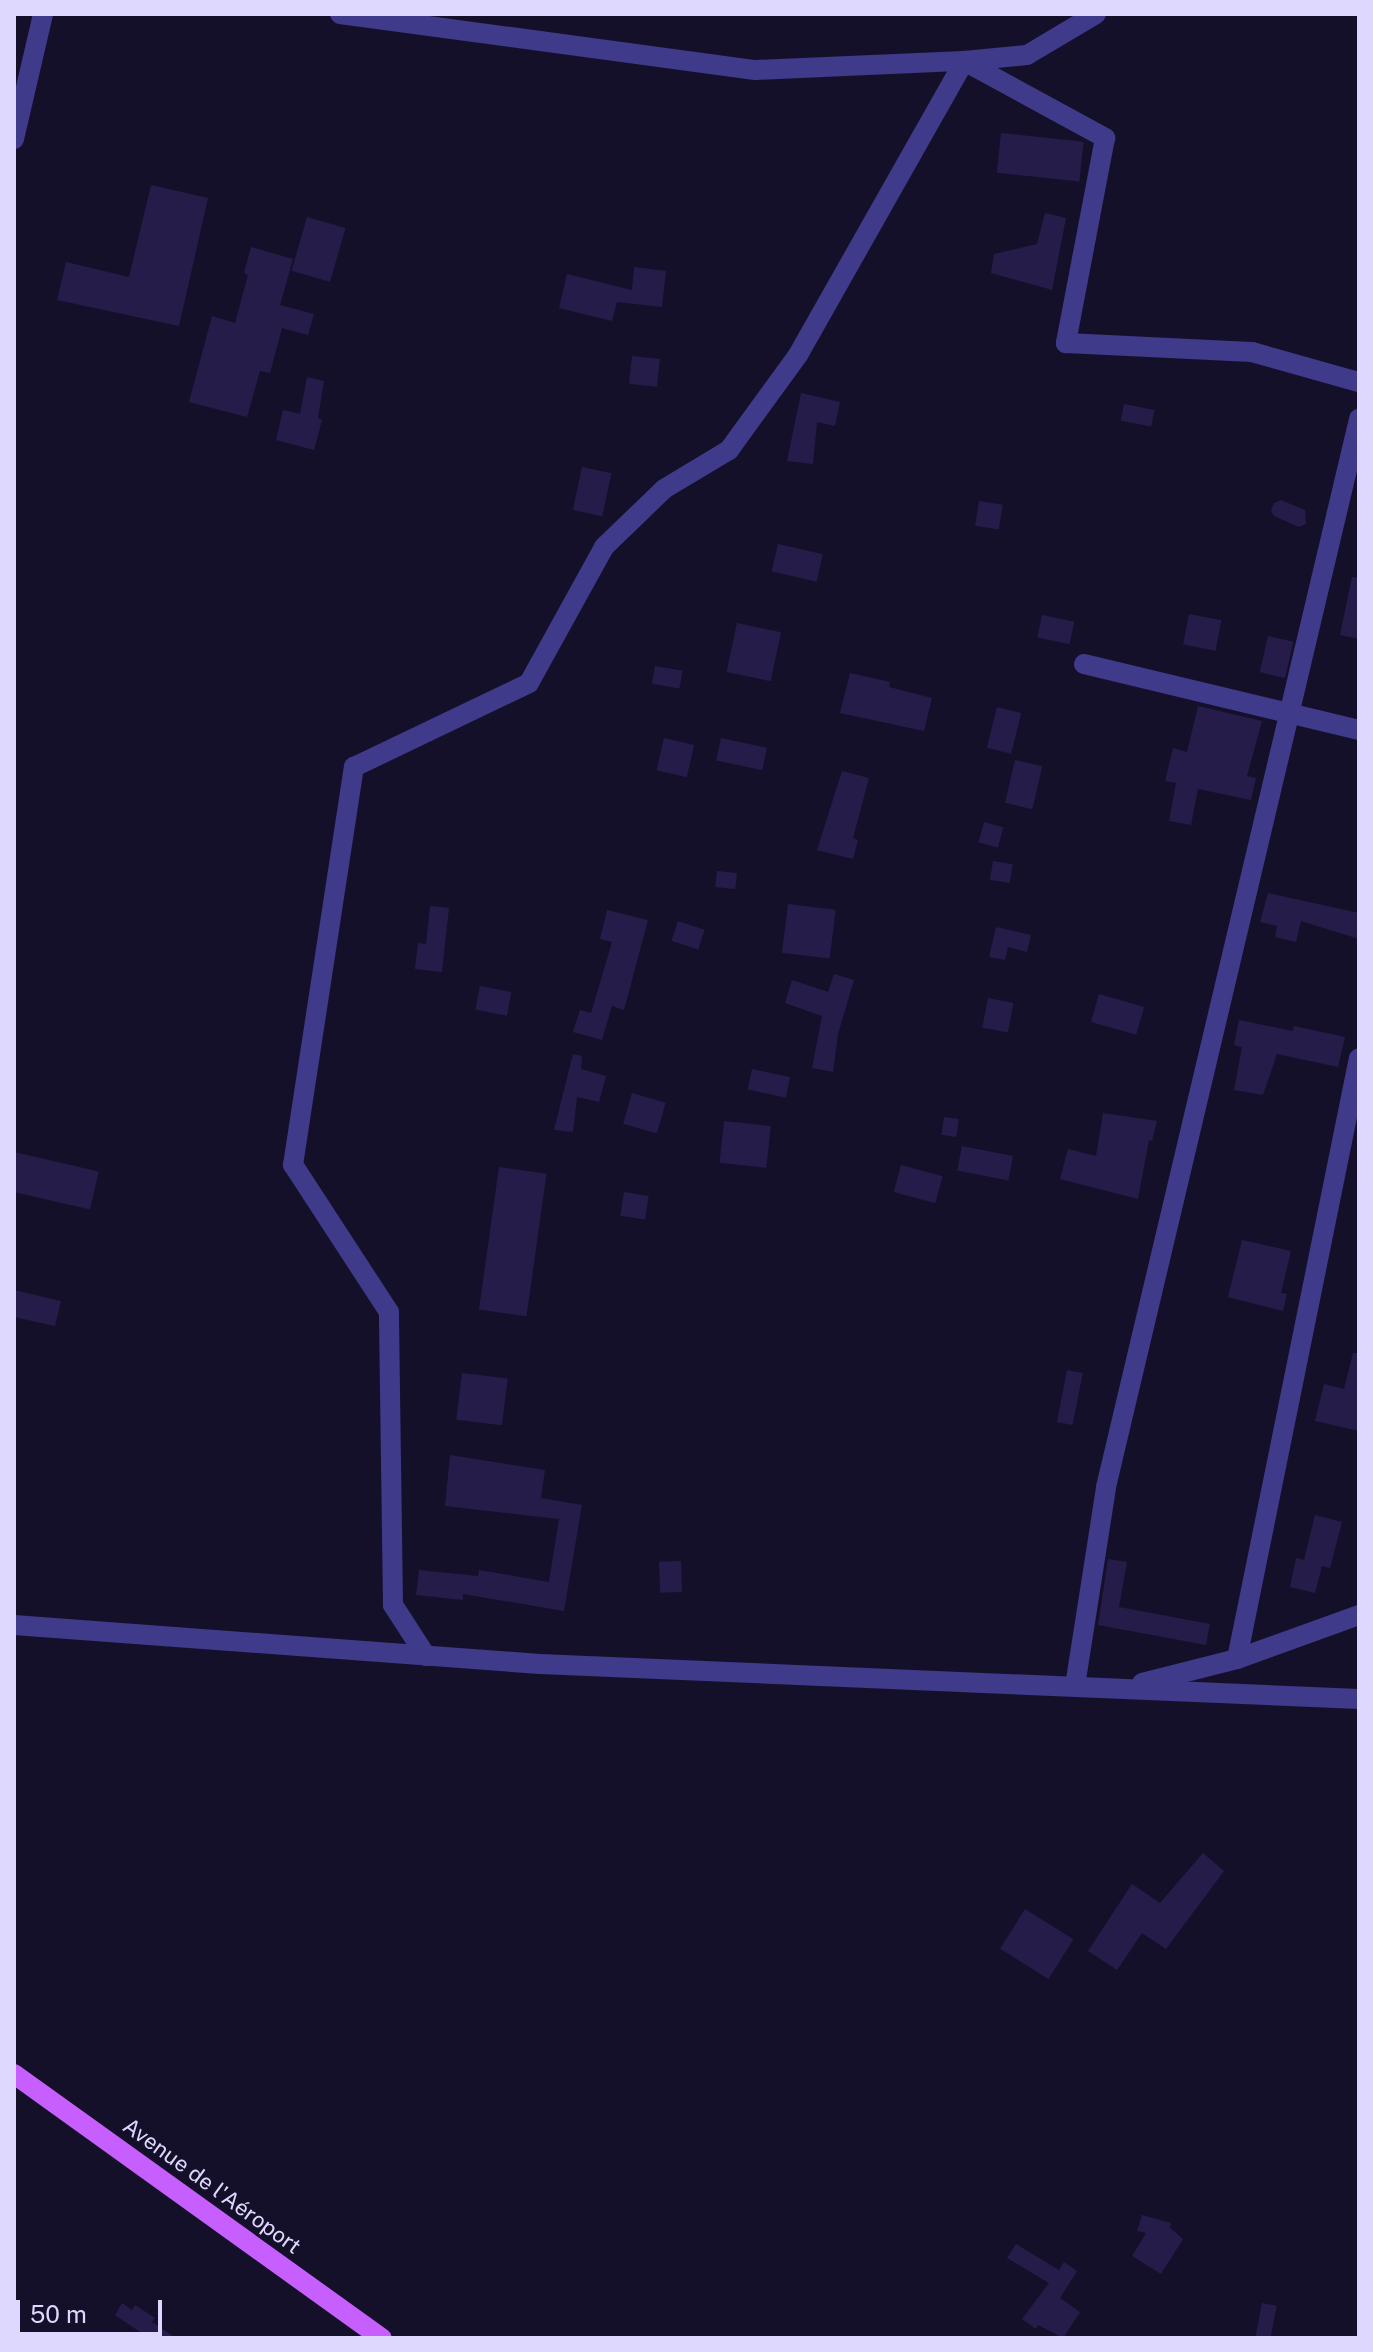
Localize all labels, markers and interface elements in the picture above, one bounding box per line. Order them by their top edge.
street label: Avenue de l'Aéroport [118,2112,306,2260]
scale bar [20,2284,166,2334]
text: 50 m [30,2300,87,2328]

